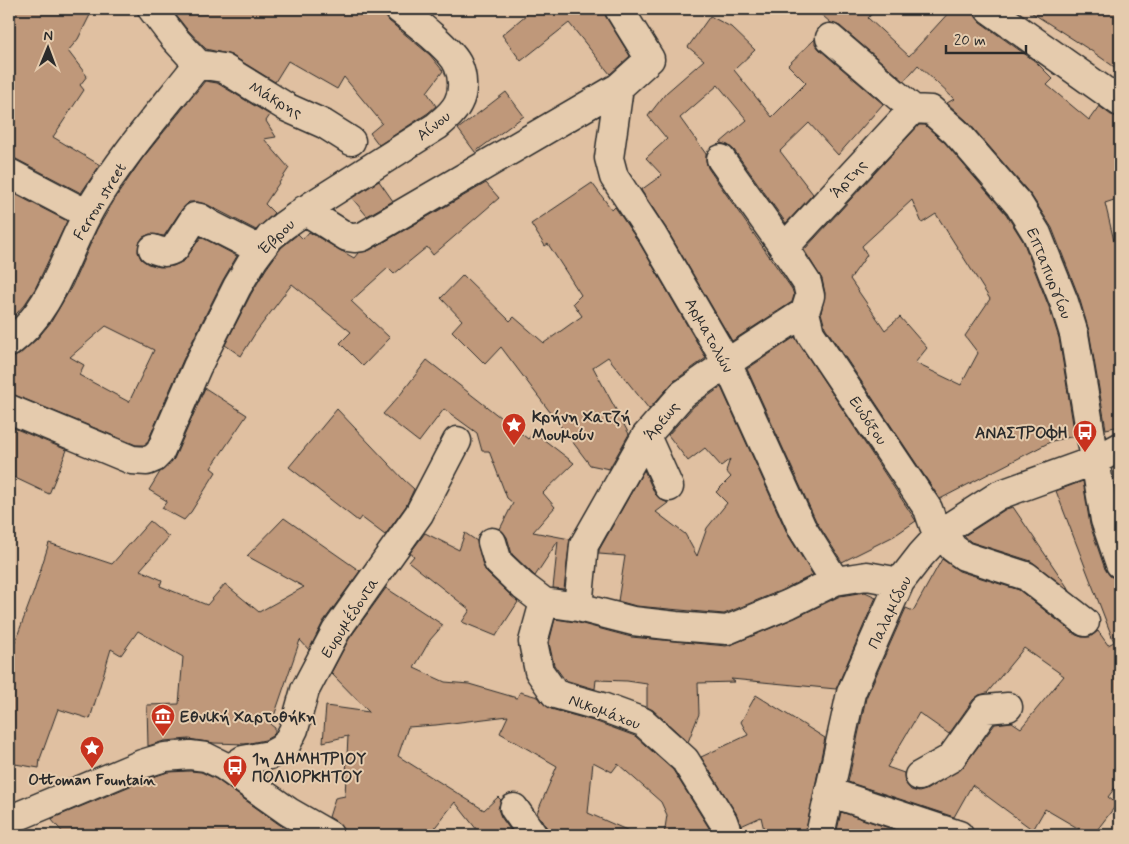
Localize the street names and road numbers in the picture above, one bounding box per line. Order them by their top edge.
street label: Μάκρης [245,77,306,124]
street label: Αίνου [413,106,455,146]
street label: Άρτης [826,155,872,203]
street label: Ferron street [69,159,132,244]
street label: Έβρου [254,214,300,260]
street label: Επταπυργίου [1021,225,1076,322]
street label: Αρματολών [680,295,738,377]
street label: Ευδόξου [844,392,892,449]
street label: Άρεως [640,397,684,445]
street label: Ευρυμέδοντα [316,573,384,662]
street label: Παλαμίδου [864,573,917,653]
street label: Νικομάχου [566,690,643,735]

